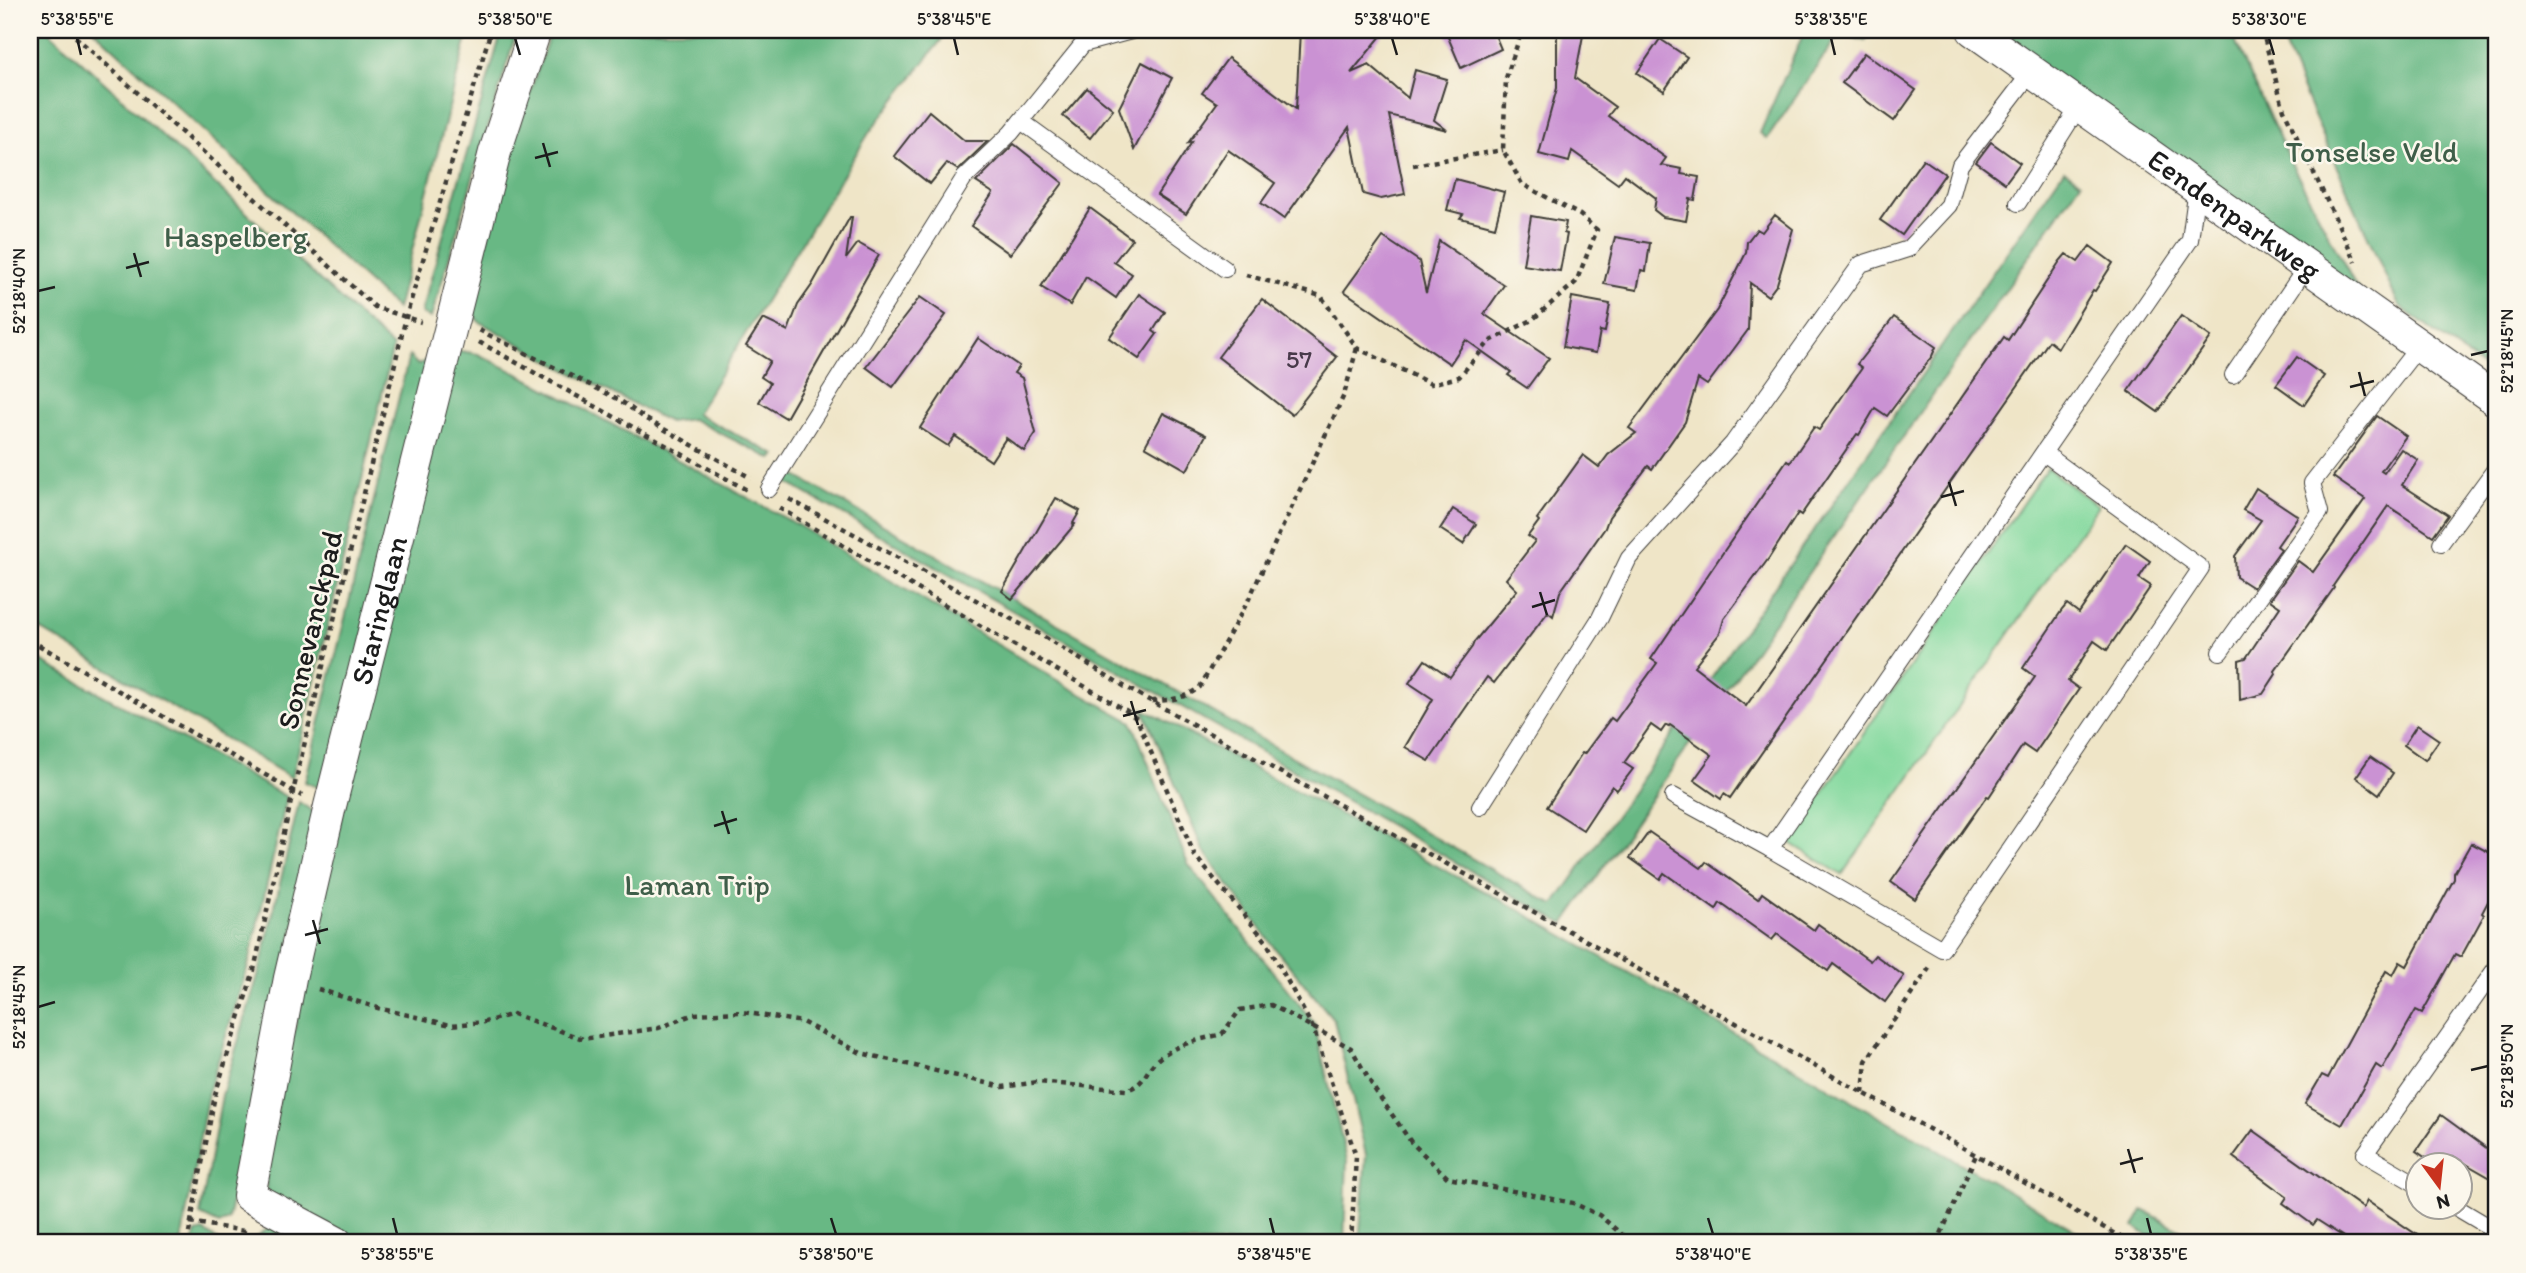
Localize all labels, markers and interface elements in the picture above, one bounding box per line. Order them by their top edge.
text: 5°38'55"E [40,8,114,30]
text: 5°38'50"E [478,8,552,30]
text: 5°38'45"E [917,8,991,30]
text: 5°38'40"E [1354,8,1430,30]
text: 5°38'35"E [1794,8,1868,30]
text: 5°38'30"E [2231,8,2307,30]
park label: Tonselse Veld [2286,133,2458,170]
street label: Eendenparkweg [2141,141,2329,289]
park label: Haspelberg [164,218,309,255]
text: 52°18'40"N [8,248,30,334]
text: 52°18'45"N [2496,309,2518,393]
house number: 57 [1286,343,1312,375]
street label: Sonnevanckpad [269,527,350,733]
street label: Staringlaan [342,532,415,688]
park label: Laman Trip [624,866,770,903]
text: 52°18'45"N [8,965,30,1049]
text: 52°18'50"N [2496,1023,2518,1109]
north arrow [2404,1150,2474,1220]
text: N [2434,1189,2452,1215]
text: 5°38'55"E [360,1243,434,1265]
text: 5°38'50"E [799,1243,873,1265]
text: 5°38'45"E [1237,1243,1311,1265]
text: 5°38'40"E [1675,1243,1751,1265]
text: 5°38'35"E [2114,1243,2188,1265]

